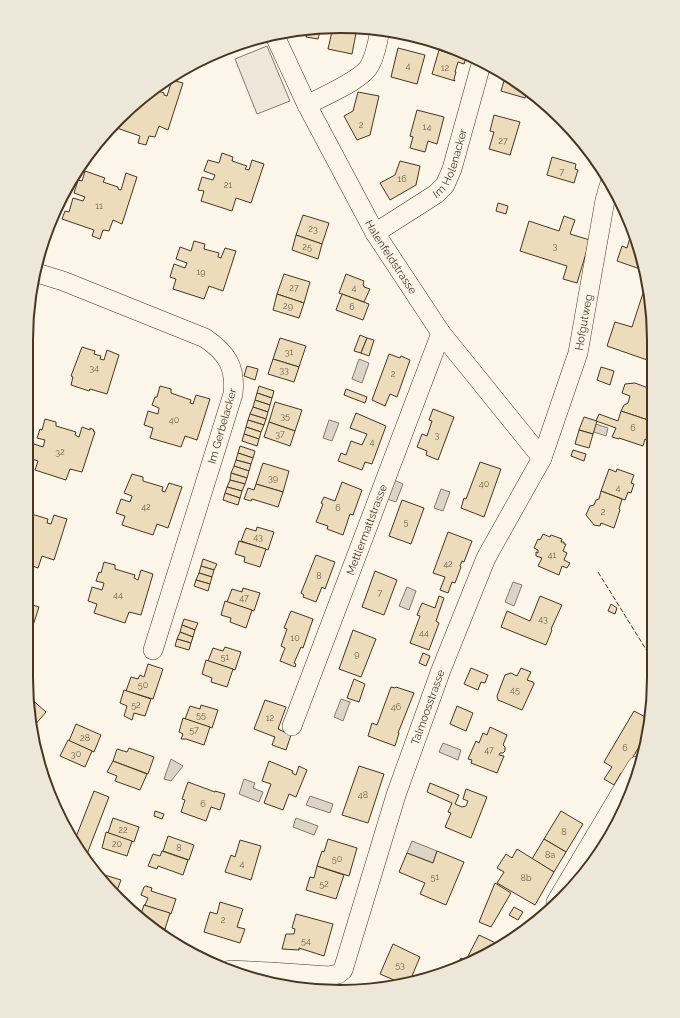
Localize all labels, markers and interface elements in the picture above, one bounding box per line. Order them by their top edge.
house number: 4 [406,61,411,71]
house number: 12 [441,63,450,73]
house number: 2 [359,120,364,130]
house number: 14 [423,122,431,132]
street label: Im Holenacker [431,127,470,201]
house number: 27 [498,136,508,146]
house number: 7 [560,167,565,177]
house number: 16 [397,174,407,184]
house number: 21 [224,180,232,190]
house number: 11 [95,201,103,211]
street label: Halenfeldstrasse [362,218,420,297]
house number: 23 [308,224,318,234]
house number: 3 [553,241,558,251]
house number: 25 [302,242,312,252]
house number: 19 [196,267,206,277]
house number: 27 [289,283,299,293]
house number: 4 [352,283,357,293]
street label: Hofgutweg [573,293,595,352]
house number: 29 [283,301,293,311]
house number: 6 [349,302,355,312]
house number: 31 [285,347,293,357]
house number: 34 [89,363,99,373]
house number: 33 [279,365,289,375]
house number: 2 [391,369,396,379]
street label: Im Gerbelacker [205,387,240,465]
house number: 35 [280,411,290,421]
house number: 40 [169,415,180,425]
house number: 6 [630,423,636,433]
house number: 37 [275,429,285,439]
house number: 3 [435,430,440,440]
house number: 4 [370,437,375,447]
house number: 32 [55,447,65,457]
house number: 39 [268,473,278,483]
house number: 40 [479,479,490,489]
street label: Mettlermattstrasse [344,482,390,577]
house number: 4 [616,483,621,493]
house number: 42 [141,502,151,512]
house number: 6 [335,503,341,513]
house number: 2 [601,507,606,517]
house number: 5 [404,517,409,527]
house number: 43 [253,532,263,542]
house number: 41 [548,550,557,560]
house number: 42 [443,559,453,569]
house number: 8 [316,571,322,581]
house number: 7 [378,588,383,598]
house number: 44 [113,590,123,600]
house number: 47 [239,593,249,603]
house number: 43 [538,614,548,624]
house number: 44 [419,628,429,638]
house number: 10 [290,633,300,643]
house number: 9 [354,649,360,659]
house number: 51 [221,652,230,662]
street label: Talmoosstrasse [409,667,448,747]
house number: 50 [138,680,149,690]
house number: 45 [510,685,520,695]
house number: 52 [131,700,141,710]
house number: 46 [391,702,402,712]
house number: 55 [196,710,206,720]
house number: 12 [266,713,275,723]
house number: 57 [189,725,199,735]
house number: 28 [80,733,90,743]
house number: 6 [622,743,628,753]
house number: 47 [484,745,494,755]
house number: 30 [71,749,82,759]
house number: 48 [358,790,368,800]
house number: 6 [200,799,206,809]
house number: 22 [118,825,128,835]
house number: 8 [561,827,567,837]
house number: 20 [112,839,123,849]
house number: 8 [176,843,182,853]
house number: 8a [545,850,555,860]
house number: 50 [332,854,343,864]
house number: 4 [240,859,245,869]
house number: 51 [431,872,440,882]
house number: 8b [521,873,532,883]
house number: 52 [319,879,329,889]
house number: 2 [221,915,226,925]
house number: 54 [301,936,311,946]
house number: 53 [395,960,405,970]

